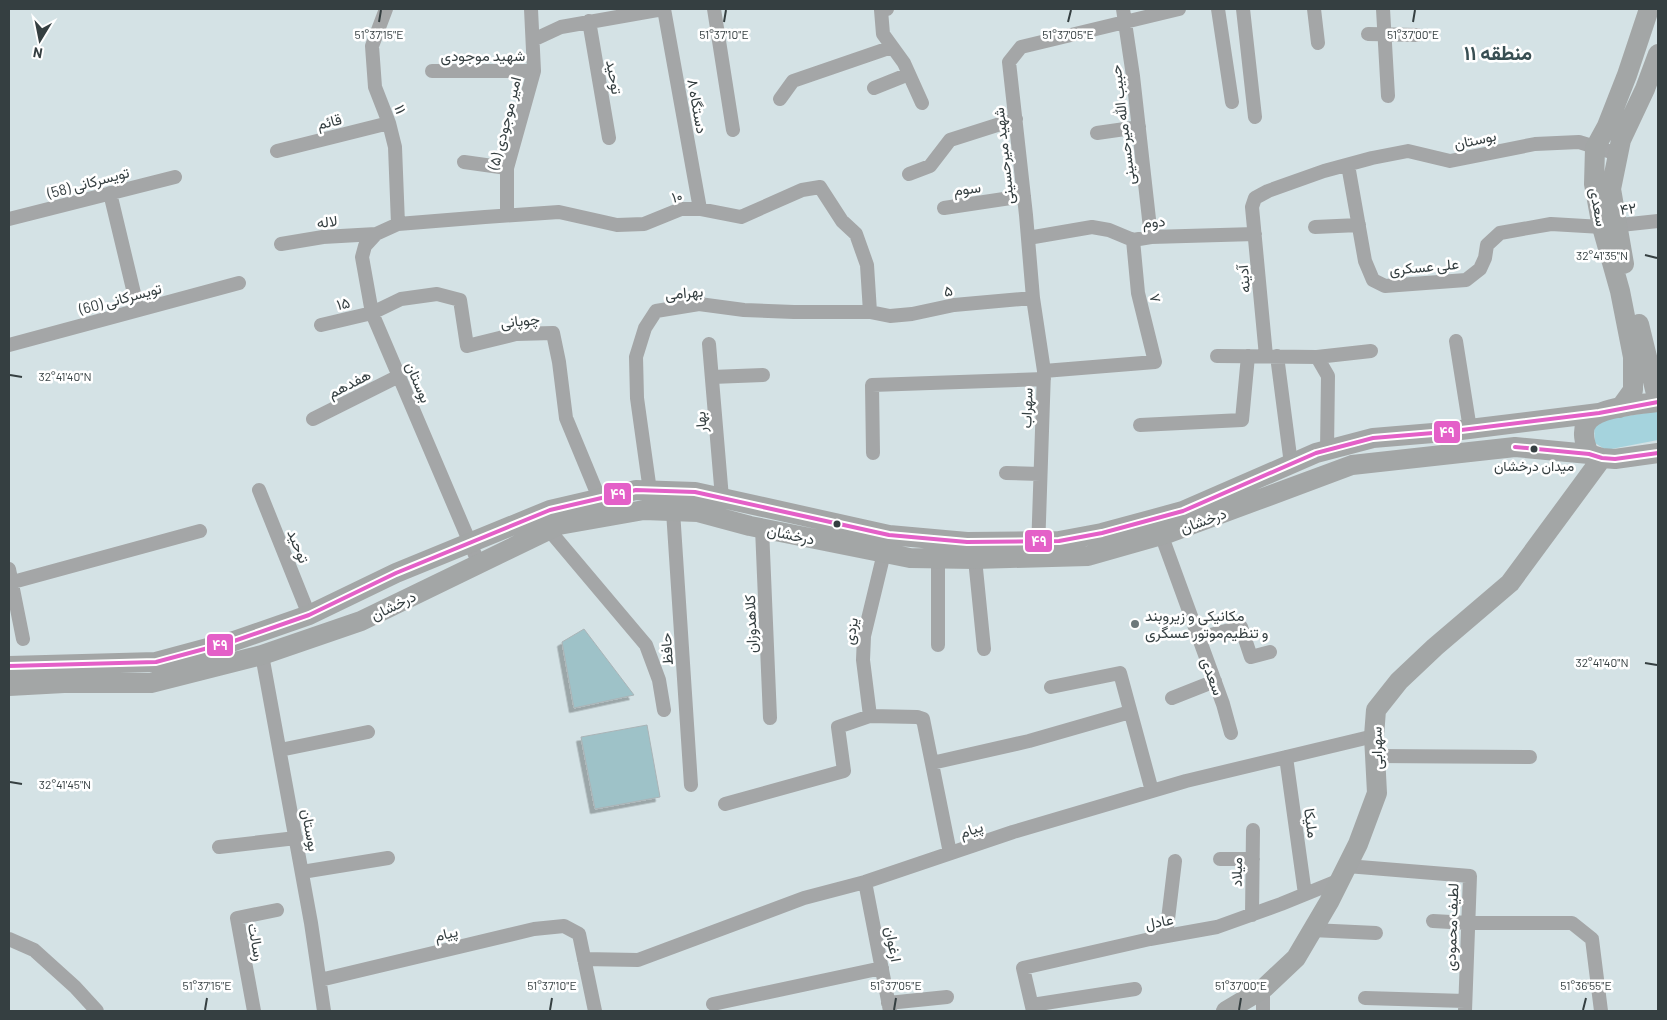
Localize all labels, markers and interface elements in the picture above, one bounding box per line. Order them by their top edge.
north arrow [15,15,65,65]
text: 51°37'15"E [355,27,403,41]
text: 51°37'10"E [699,27,749,41]
text: 51°37'05"E [1042,27,1094,41]
text: 51°37'00"E [1387,27,1439,41]
district label: منطقه ۱۱ [1464,40,1532,64]
text: N [32,44,44,62]
street label: شهید موجودی [441,46,526,66]
street label: توحید [602,58,627,96]
street label: حبیب الله میرحسینی [1106,64,1140,186]
street label: امیر موجودی (۵) [484,75,526,173]
street label: ۸ دستگاه [684,77,712,135]
street label: ۱۱ [391,102,411,116]
street label: شهید میرحسینی [989,106,1019,205]
street label: قائم [315,109,344,135]
street label: بوستان [1452,126,1498,153]
street label: تویسرکانی (58) [44,162,132,204]
street label: سوم [952,177,982,201]
street label: ۱۰ [670,186,684,206]
street label: سعدی [1585,186,1611,228]
street label: ۴۲ [1619,198,1637,218]
street label: لاله [316,211,338,231]
street label: دوم [1142,211,1166,233]
text: 32°41'35"N [1576,248,1628,262]
street label: علی عسکری [1388,254,1460,280]
street label: آدینه [1233,263,1254,294]
street label: تویسرکانی (60) [76,278,164,320]
street label: ۵ [942,280,954,300]
street label: بهرامی [664,281,704,305]
street label: ۷ [1146,292,1166,304]
street label: ۱۵ [335,293,352,313]
street label: چوپانی [499,309,541,333]
street label: بوستان [401,359,436,406]
street label: هفدهم [325,365,374,403]
text: 32°41'40"N [38,369,92,383]
street label: سهراب [1016,387,1037,429]
street label: بهار [690,411,711,434]
line badge: ۴۹ [1433,420,1461,444]
text: ۴۹ [1439,423,1455,440]
marker: میدان درخشان [1529,444,1539,454]
place label: میدان درخشان [1494,457,1574,475]
line badge: ۴۹ [603,482,632,506]
text: ۴۹ [610,485,626,502]
street label: درخشان [1177,503,1229,538]
unlabelled marker [832,519,842,529]
street label: درخشان [765,520,816,549]
street label: توحید [283,527,314,566]
line badge: ۴۹ [1024,529,1053,553]
text: ۴۹ [1031,532,1047,549]
street label: درخشان [368,586,419,624]
street label: کلاهدوزان [740,594,761,654]
place label: مکانیکی و زیروبند و تنظیم‌موتور عسگری [1145,606,1268,643]
street label: یزدی [839,616,863,646]
marker: مکانیکی و زیروبند و تنظیم‌موتور عسگری [1129,618,1141,630]
street label: حافظ [656,632,676,666]
line badge: ۴۹ [206,633,234,657]
text: ۴۹ [212,636,228,653]
street label: سعدی [1196,655,1228,698]
text: 32°41'40"N [1575,655,1629,669]
street label: سهرابی [1367,726,1387,770]
text: 32°41'45"N [39,777,91,791]
street label: بوستان [297,807,324,853]
street label: ملیکا [1300,807,1323,839]
street label: پیام [957,817,986,843]
street label: میلاد [1227,857,1246,887]
street label: لطیف محمودی [1440,883,1464,971]
street label: عادل [1143,909,1175,934]
street label: رسالت [244,922,269,962]
street label: پیام [433,922,460,946]
street label: ارغوان [881,925,906,963]
text: 51°37'15"E [183,978,231,992]
text: 51°37'10"E [527,978,577,992]
text: 51°37'05"E [870,978,922,992]
text: 51°37'00"E [1215,978,1267,992]
text: 51°36'55"E [1560,978,1612,992]

